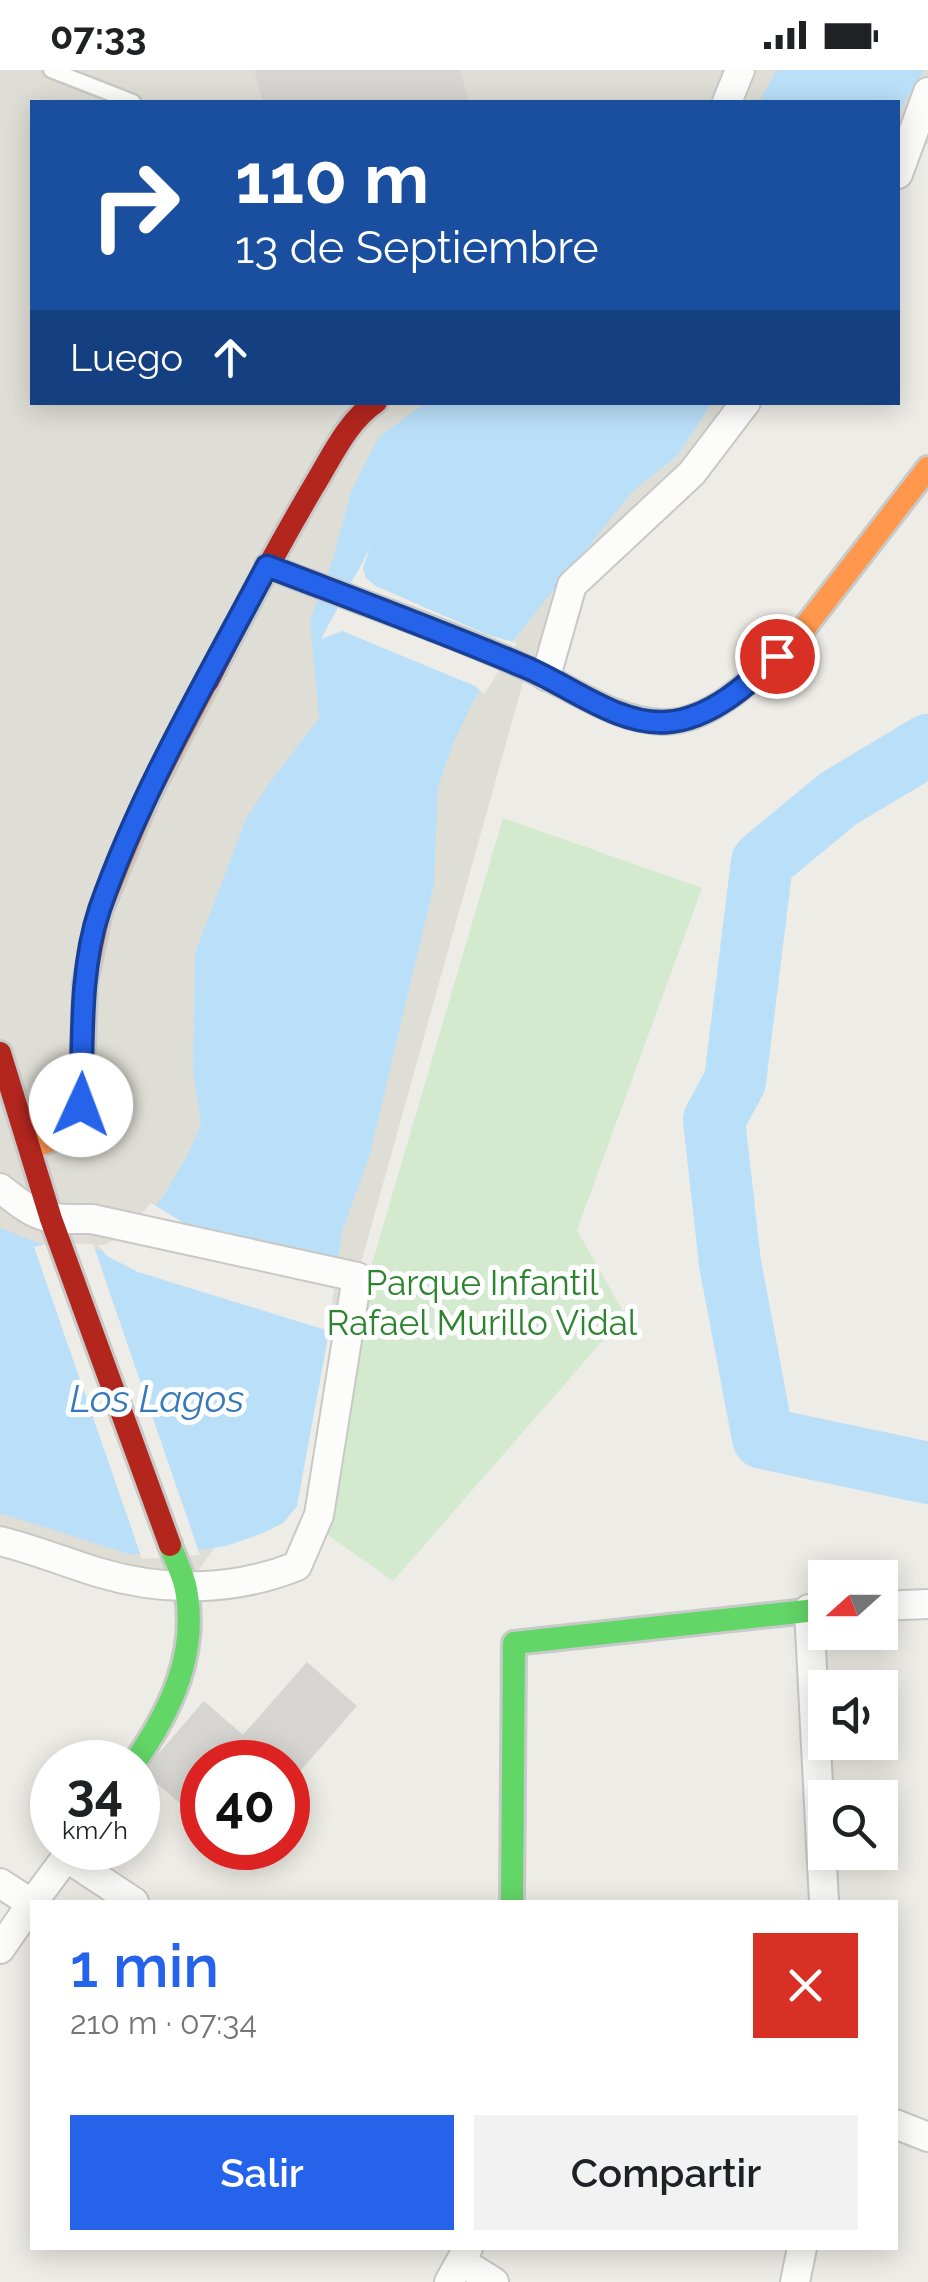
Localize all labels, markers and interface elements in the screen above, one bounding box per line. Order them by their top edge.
text: 07:33 [50,13,146,58]
text: 110 m [235,137,429,219]
icon: right [70,140,200,270]
text: 13 de Septiembre [235,221,599,274]
icon: ahead [203,330,258,385]
text: Luego [70,335,183,380]
pin [735,614,820,699]
icon: arrive [750,629,805,684]
position arrow [29,1053,133,1157]
park label: Parque Infantil Rafael Murillo Vidal [327,1262,638,1343]
water label: Los Lagos [70,1376,244,1421]
north arrow [808,1560,898,1650]
map controls [808,1560,898,1870]
button: sound [808,1670,898,1760]
speed limit sign: 40 [180,1740,310,1870]
text: 34 [67,1763,123,1822]
button: search [808,1780,898,1870]
text: km/h [62,1815,128,1845]
text: 1 min [70,1931,219,2001]
button: close [753,1933,858,2038]
text: 210 m · 07:34 [70,2004,257,2041]
button: Salir [70,2115,454,2230]
button: Compartir [474,2115,858,2230]

